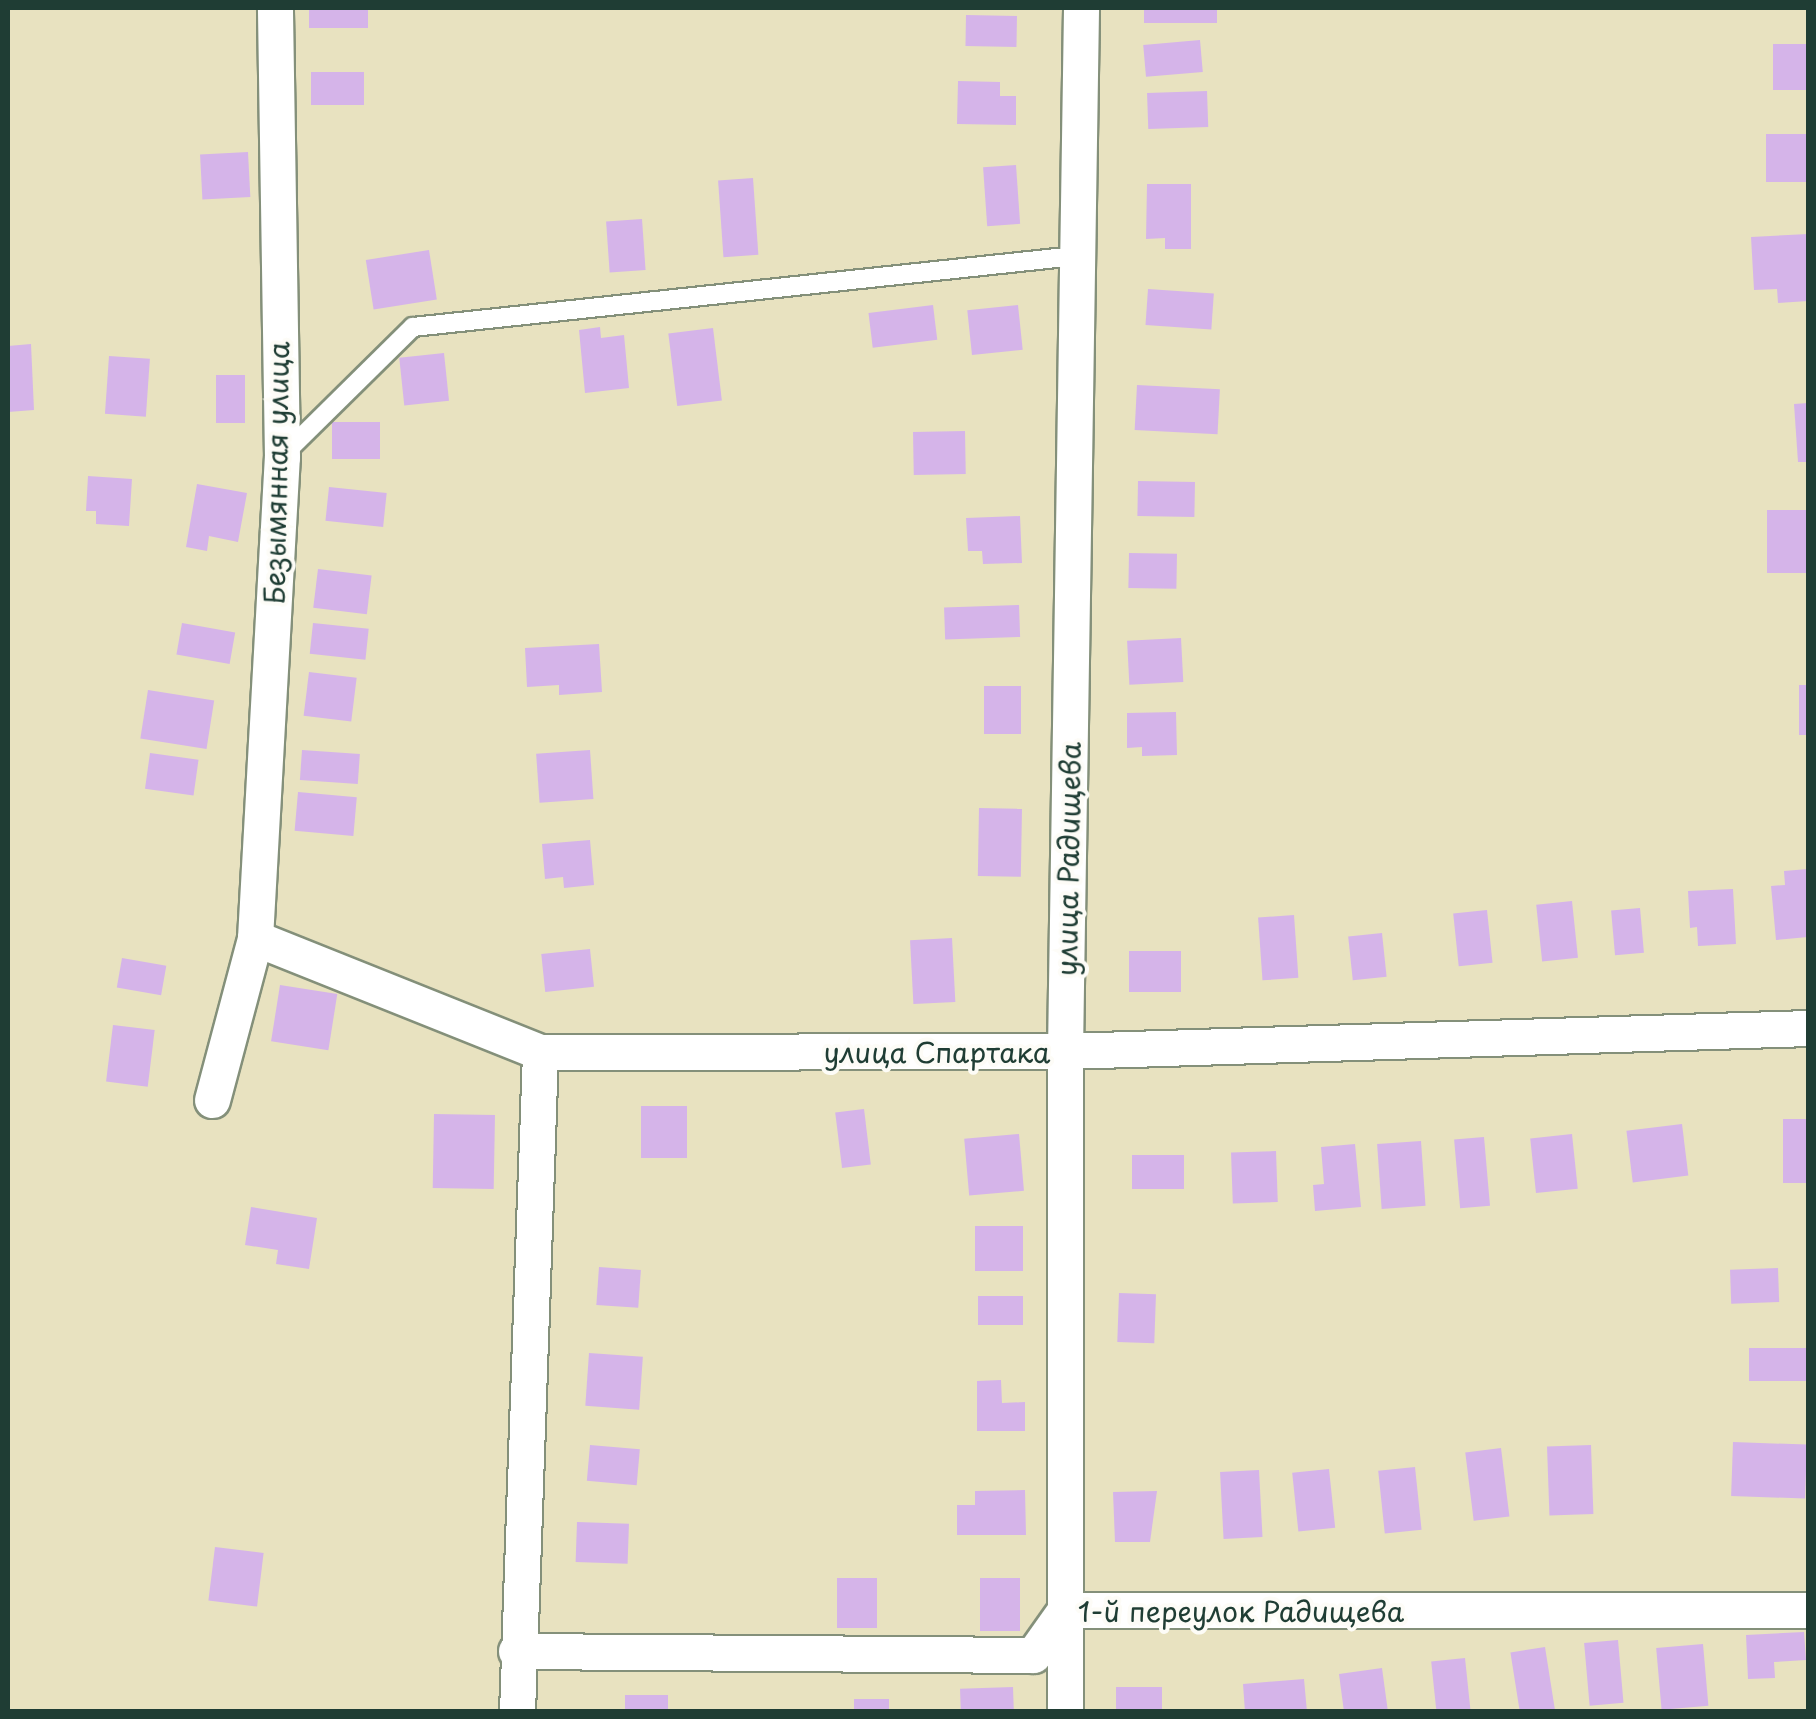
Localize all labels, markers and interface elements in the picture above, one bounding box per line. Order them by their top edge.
street label: Безымянная улица [257,340,295,606]
street label: улица Радищева [1049,741,1087,977]
street label: улица Спартака [822,1035,1052,1069]
street label: 1-й переулок Радищева [1077,1594,1405,1628]

